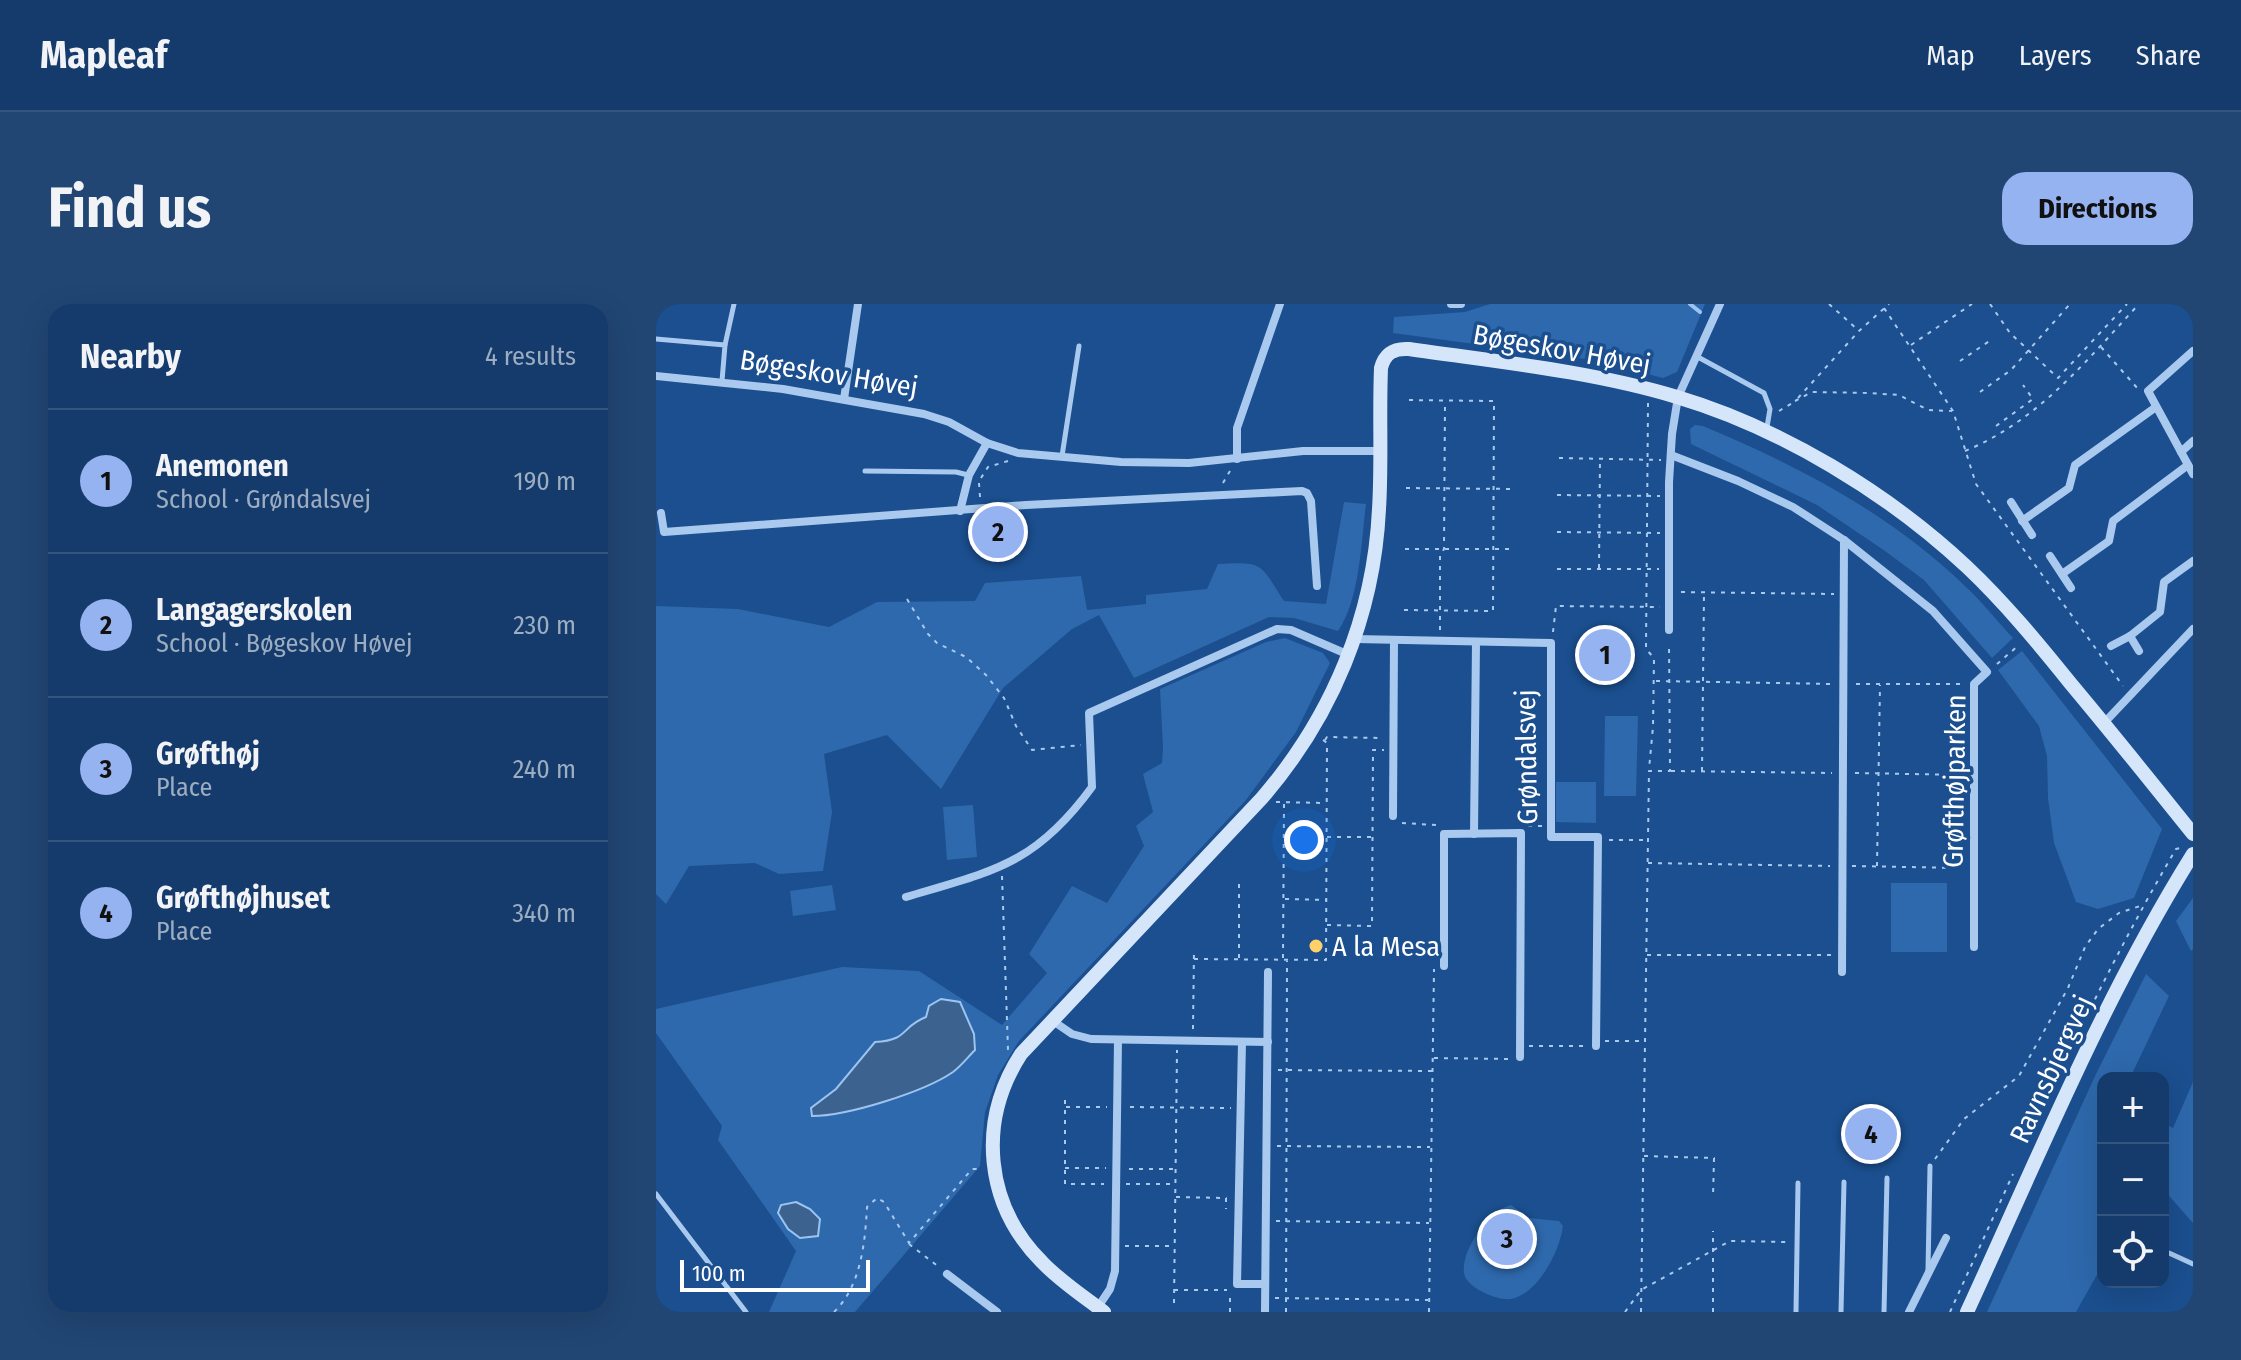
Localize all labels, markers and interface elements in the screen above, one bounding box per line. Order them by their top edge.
text: Mapleaf [40,32,167,78]
text: Map [1926,39,1975,72]
text: Layers [2019,39,2092,72]
text: Share [2136,39,2201,72]
button: Directions [2002,172,2193,245]
text: Find us [48,175,211,242]
street label: Bøgeskov Høvej [1470,318,1653,381]
text: Nearby [80,336,181,377]
text: 4 results [485,341,576,372]
street label: Bøgeskov Høvej [738,343,920,404]
text: Anemonen [156,448,289,484]
text: 1 [101,466,112,497]
text: 190 m [514,466,576,497]
text: School · Grøndalsvej [156,484,371,515]
pin: 2 [972,502,1024,562]
text: Langagerskolen [156,592,352,628]
text: 2 [100,610,112,641]
text: 230 m [513,610,576,641]
pin: 1 [1579,625,1631,685]
text: School · Bøgeskov Høvej [156,628,413,659]
street label: Grøndalsvej [1509,689,1544,825]
street label: Grøfthøjparken [1936,694,1973,868]
text: Grøfthøj [156,736,260,772]
text: 3 [100,754,112,785]
text: 240 m [513,754,576,785]
text: Place [156,772,212,803]
your location [1284,820,1324,860]
text: Grøfthøjhuset [156,880,330,916]
text: 4 [99,898,113,929]
text: 340 m [512,898,576,929]
text: Place [156,916,212,947]
place label: A la Mesa [1332,930,1440,963]
marker: A la Mesa [1307,937,1325,955]
street label: Ravnsbjergvej [2003,990,2100,1148]
map controls [2097,1072,2169,1288]
button: + [2097,1072,2169,1144]
pin: 4 [1845,1104,1897,1164]
button: − [2097,1144,2169,1216]
pin: 3 [1481,1209,1533,1269]
button: locate [2097,1216,2169,1288]
scale bar [680,1256,870,1292]
text: 100 m [692,1260,746,1287]

